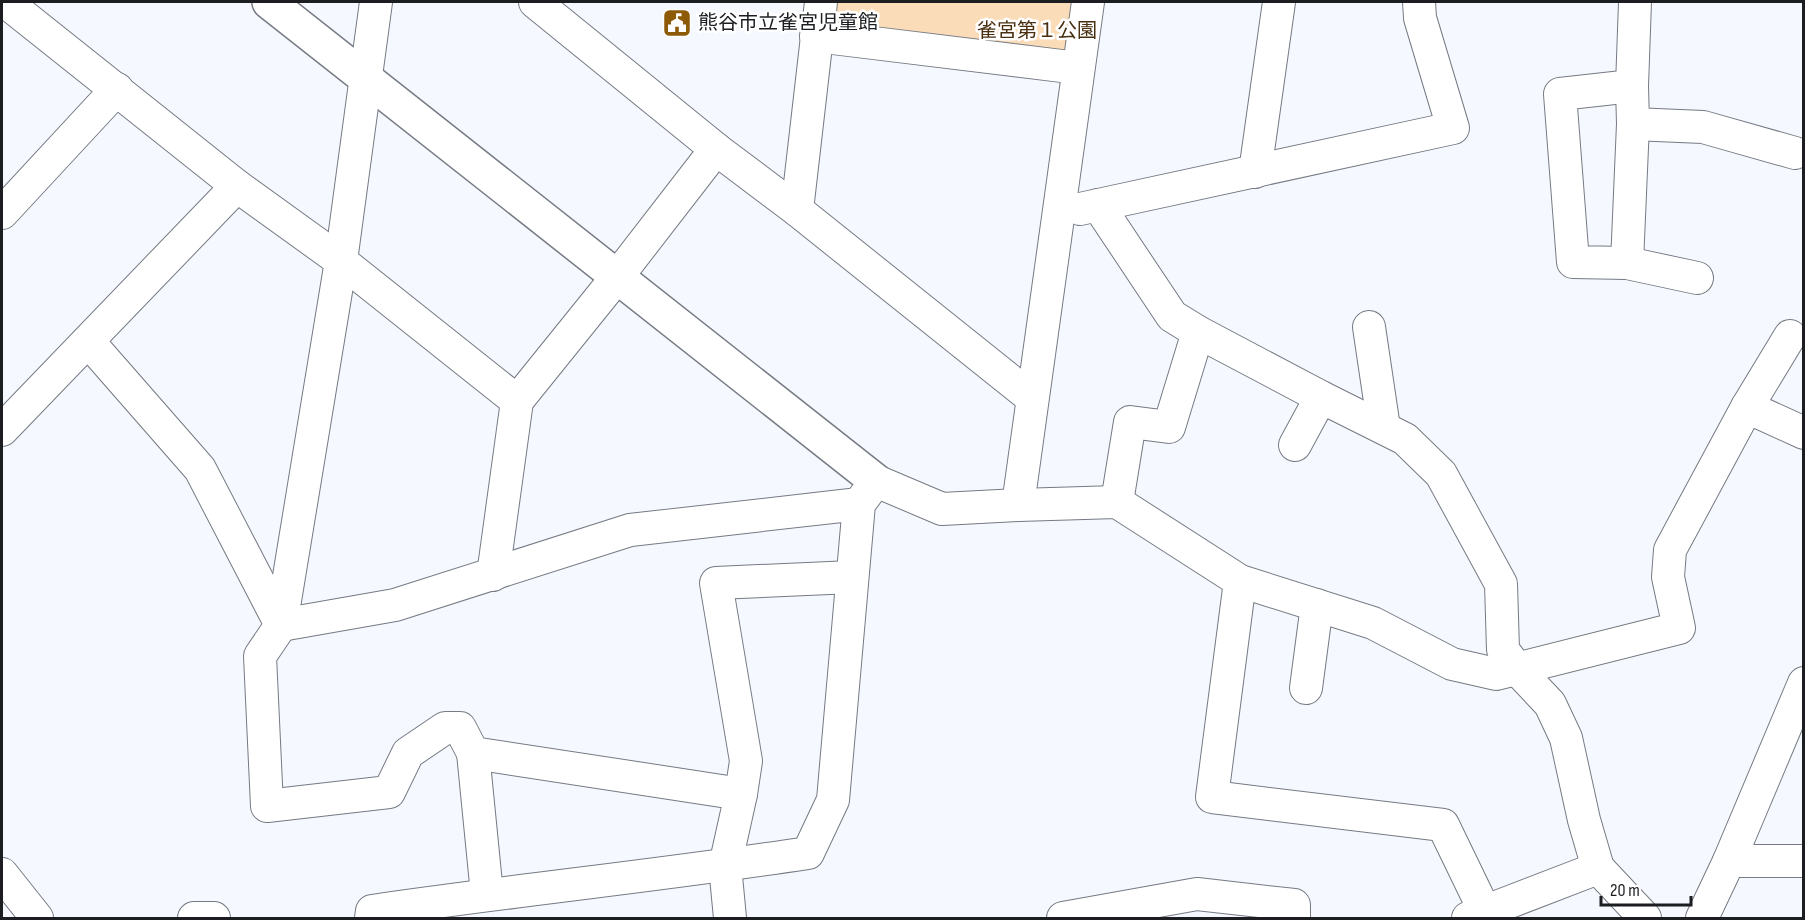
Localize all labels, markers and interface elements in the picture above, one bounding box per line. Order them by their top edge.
public building icon: 熊谷市立雀宮児童館 [661,7,693,39]
place label: 熊谷市立雀宮児童館 [698,11,878,35]
park label: 雀宮第１公園 [977,19,1097,43]
scale bar [1601,869,1691,907]
text: 20 m [1610,880,1640,901]

